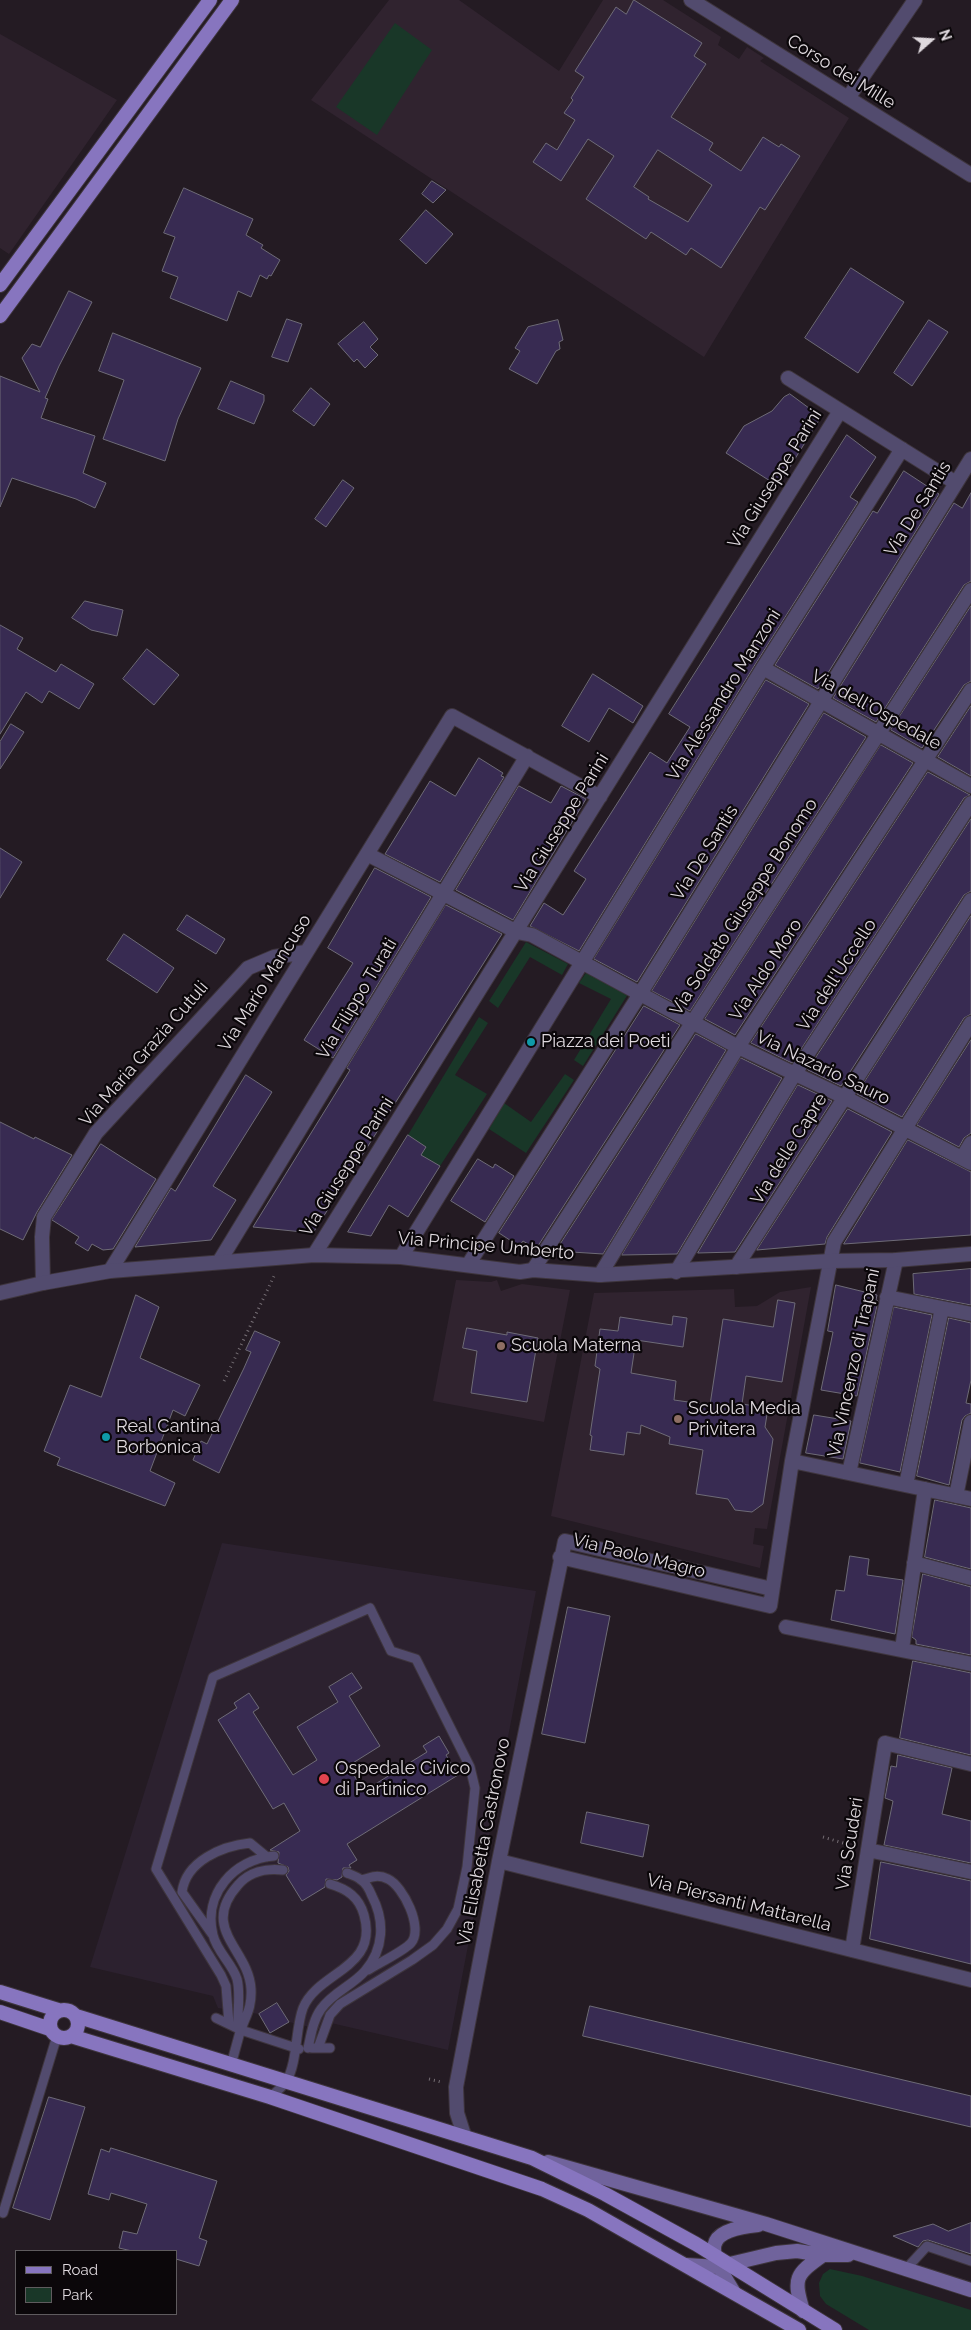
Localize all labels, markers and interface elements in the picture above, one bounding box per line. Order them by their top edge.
north arrow [906,15,956,65]
text: N [936,27,954,43]
street label: Corso dei Mille [783,30,899,114]
street label: Via Giuseppe Parini [723,405,827,553]
street label: Via De Santis [880,457,956,561]
street label: Via Alessandro Manzoni [662,605,786,785]
street label: Via dell'Ospedale [807,665,945,755]
street label: Via Giuseppe Parini [510,749,614,897]
street label: Via Soldato Giuseppe Bonomo [666,794,822,1020]
street label: Via De Santis [667,801,743,905]
street label: Via Mario Mancuso [214,910,316,1056]
street label: Via Aldo Moro [725,915,807,1025]
street label: Via dell'Uccello [793,915,881,1035]
street label: Via Filippo Turati [312,934,402,1064]
street label: Via Maria Grazia Cutuli [75,977,213,1131]
street label: Via Nazario Sauro [752,1026,894,1110]
place label: Piazza dei Poeti [541,1031,670,1053]
marker: Piazza dei Poeti [525,1036,537,1048]
street label: Via delle Capre [746,1089,832,1209]
street label: Via Giuseppe Parini [295,1093,399,1241]
street label: Via Principe Umberto [397,1228,575,1264]
street label: Via Vincenzo di Trapani [823,1267,885,1459]
place label: Scuola Materna [511,1335,641,1357]
marker: Scuola Materna [495,1340,507,1352]
place label: Scuola Media Privitera [688,1398,801,1440]
marker: Scuola Media Privitera [672,1413,684,1425]
place label: Real Cantina Borbonica [116,1416,220,1458]
marker: Real Cantina Borbonica [100,1431,112,1443]
street label: Via Paolo Magro [571,1529,707,1583]
street label: Via Elisabetta Castronovo [453,1736,515,1948]
place label: Ospedale Civico di Partinico [335,1758,470,1800]
marker: Ospedale Civico di Partinico [317,1772,331,1786]
street label: Via Scuderi [832,1796,868,1892]
street label: Via Piersanti Mattarella [644,1870,834,1936]
legend [15,2250,178,2315]
text: Road [62,2261,98,2279]
text: Park [62,2286,93,2304]

